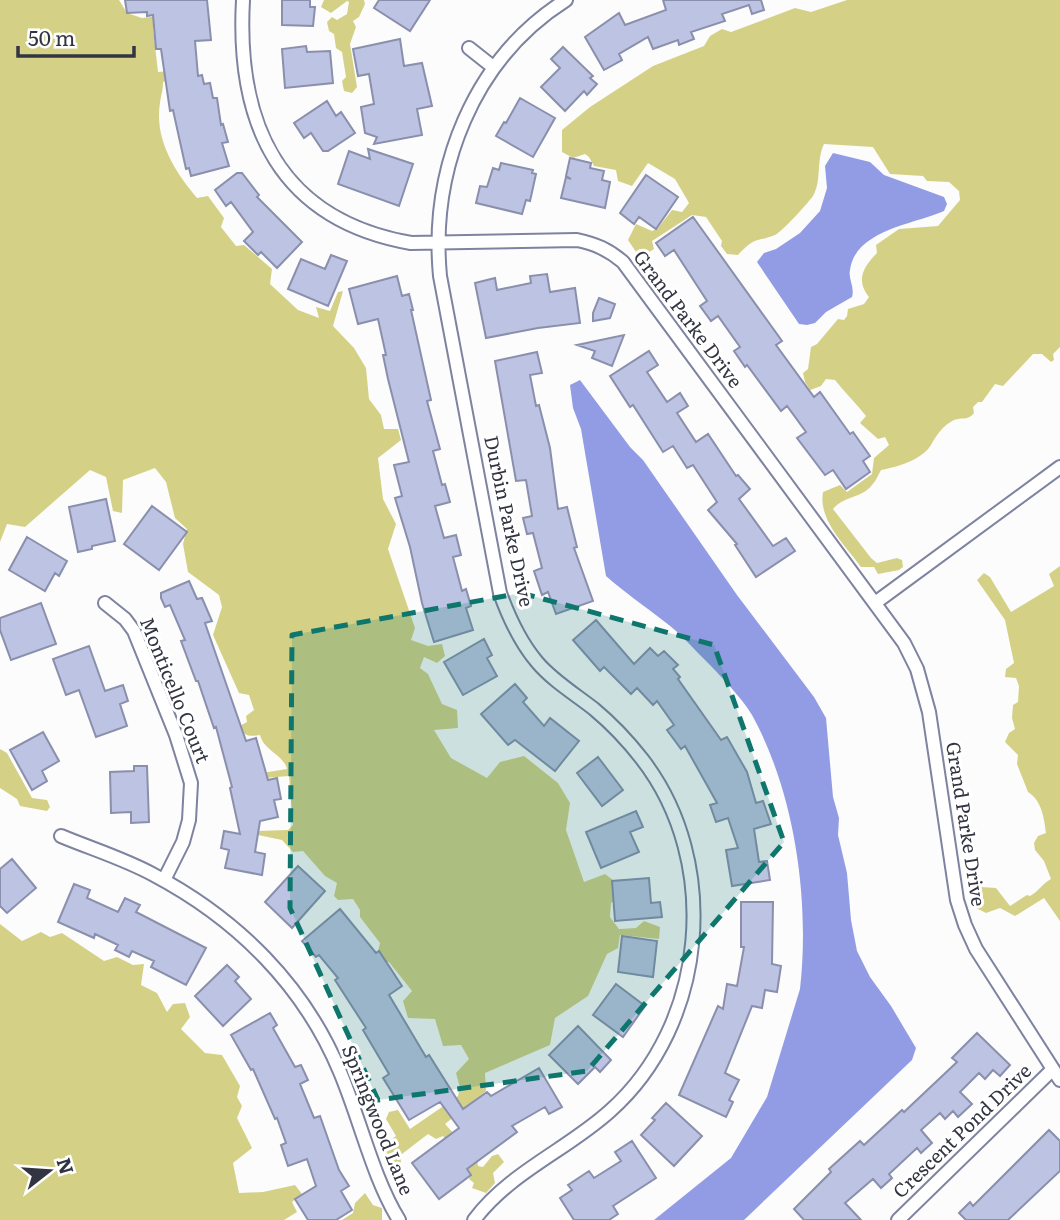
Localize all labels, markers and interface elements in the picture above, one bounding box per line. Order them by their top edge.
scale bar [18,14,133,58]
text: 50 m [28,21,75,52]
street label: Grand Parke Drive [628,244,750,393]
street label: Durbin Parke Drive [478,433,542,609]
street label: Monticello Court [134,612,218,767]
street label: Grand Parke Drive [940,740,994,908]
street label: Springwood Lane [336,1040,422,1199]
street label: Crescent Pond Drive [886,1057,1037,1204]
north arrow [14,1136,84,1206]
text: N [50,1154,82,1178]

